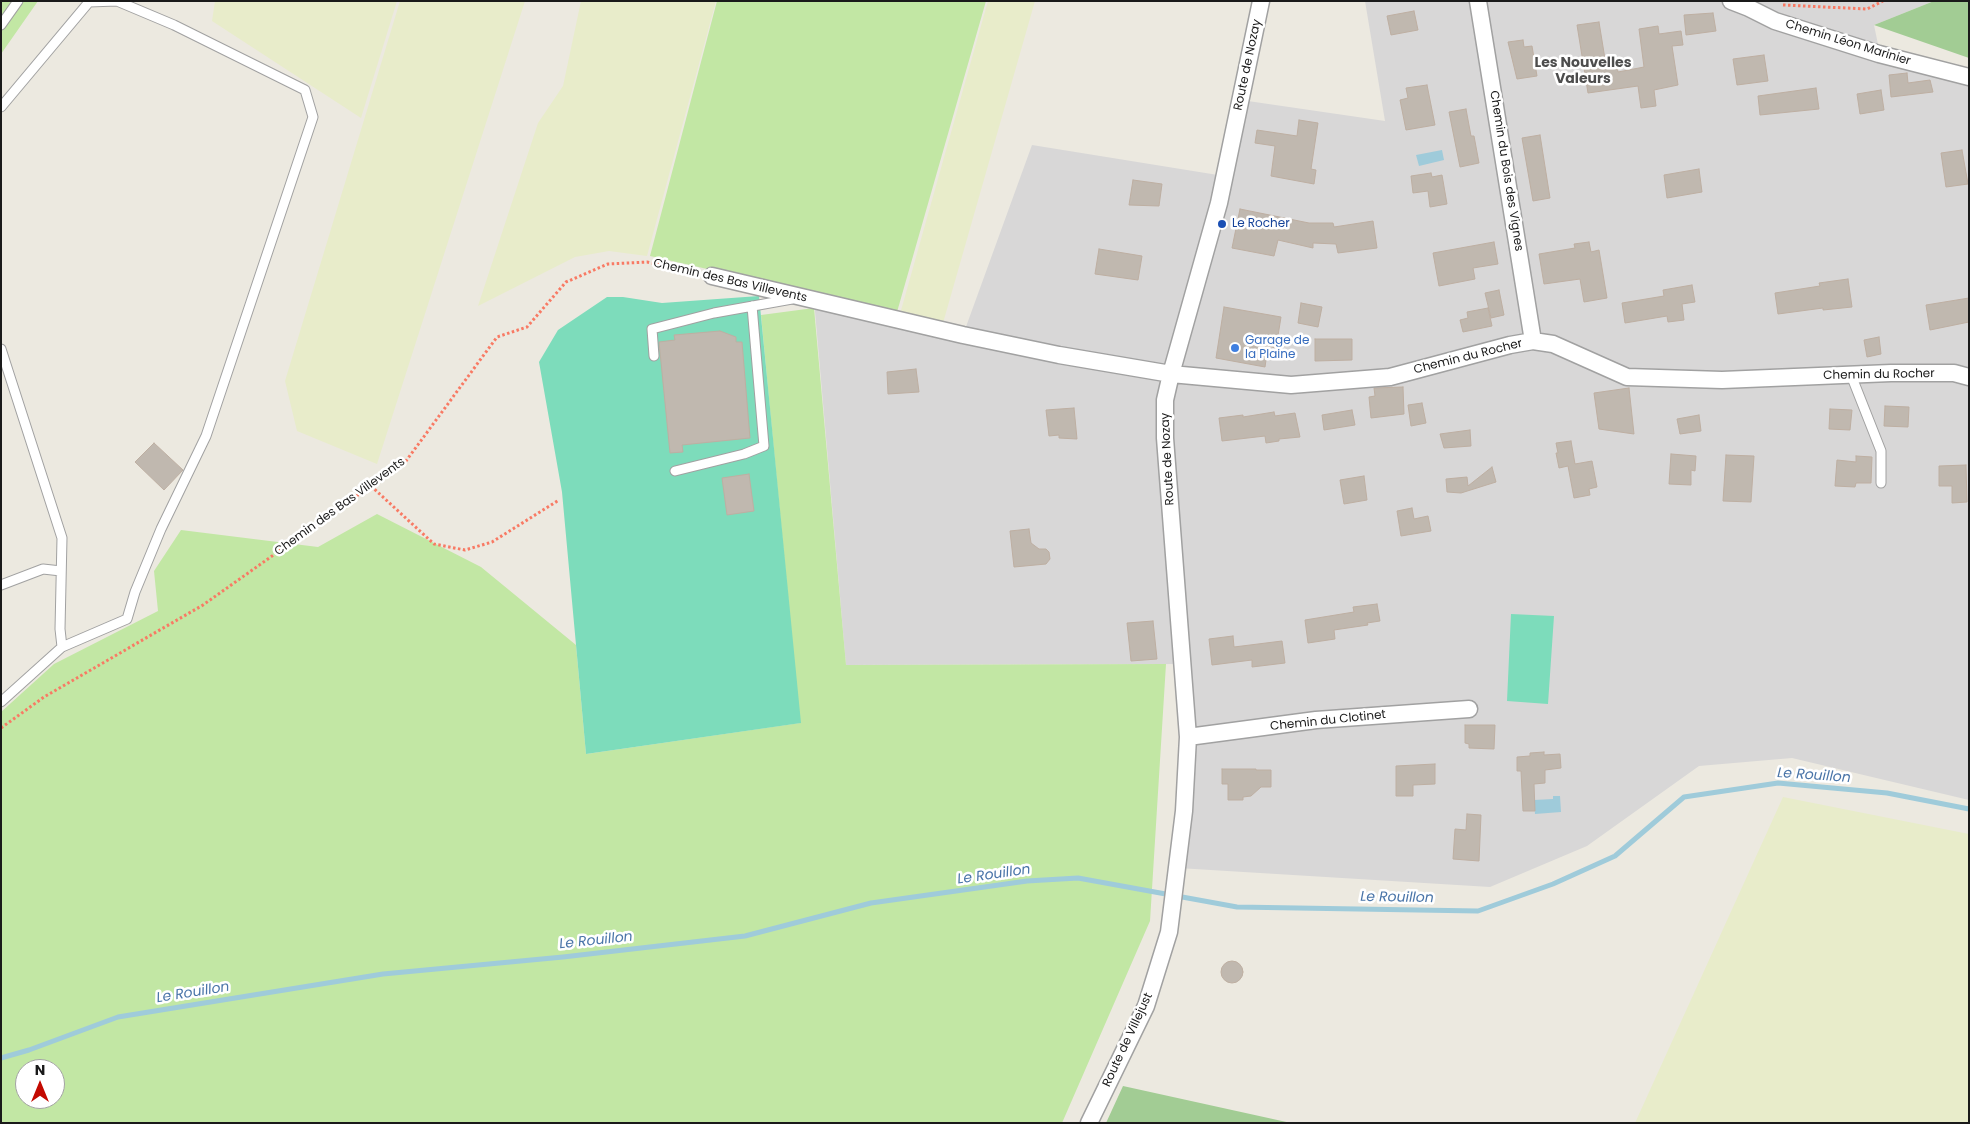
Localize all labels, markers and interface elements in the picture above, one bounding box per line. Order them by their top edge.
street label: Chemin Léon Marinier [1784,17,1912,69]
street label: Route de Nozay [1231,18,1265,112]
district label: Les Nouvelles Valeurs [1534,55,1632,88]
street label: Chemin du Bois des Vignes [1486,90,1526,252]
place label: Le Rocher [1232,217,1290,231]
marker: Le Rocher [1216,218,1228,230]
street label: Chemin des Bas Villevents [652,256,808,306]
place label: Garage de la Plaine [1245,334,1309,362]
street label: Chemin du Rocher [1412,337,1524,377]
marker: Garage de la Plaine [1229,342,1241,354]
street label: Chemin du Rocher [1823,367,1935,383]
street label: Route de Nozay [1158,412,1178,506]
street label: Chemin des Bas Villevents [272,455,408,559]
street label: Chemin du Clotinet [1269,708,1387,734]
water label: Le Rouillon [1777,765,1851,787]
water label: Le Rouillon [956,862,1032,888]
water label: Le Rouillon [1360,889,1434,907]
water label: Le Rouillon [559,929,633,953]
water label: Le Rouillon [155,979,231,1007]
street label: Route de Villejust [1100,991,1156,1089]
north arrow [15,1059,65,1109]
text: N [35,1060,45,1080]

